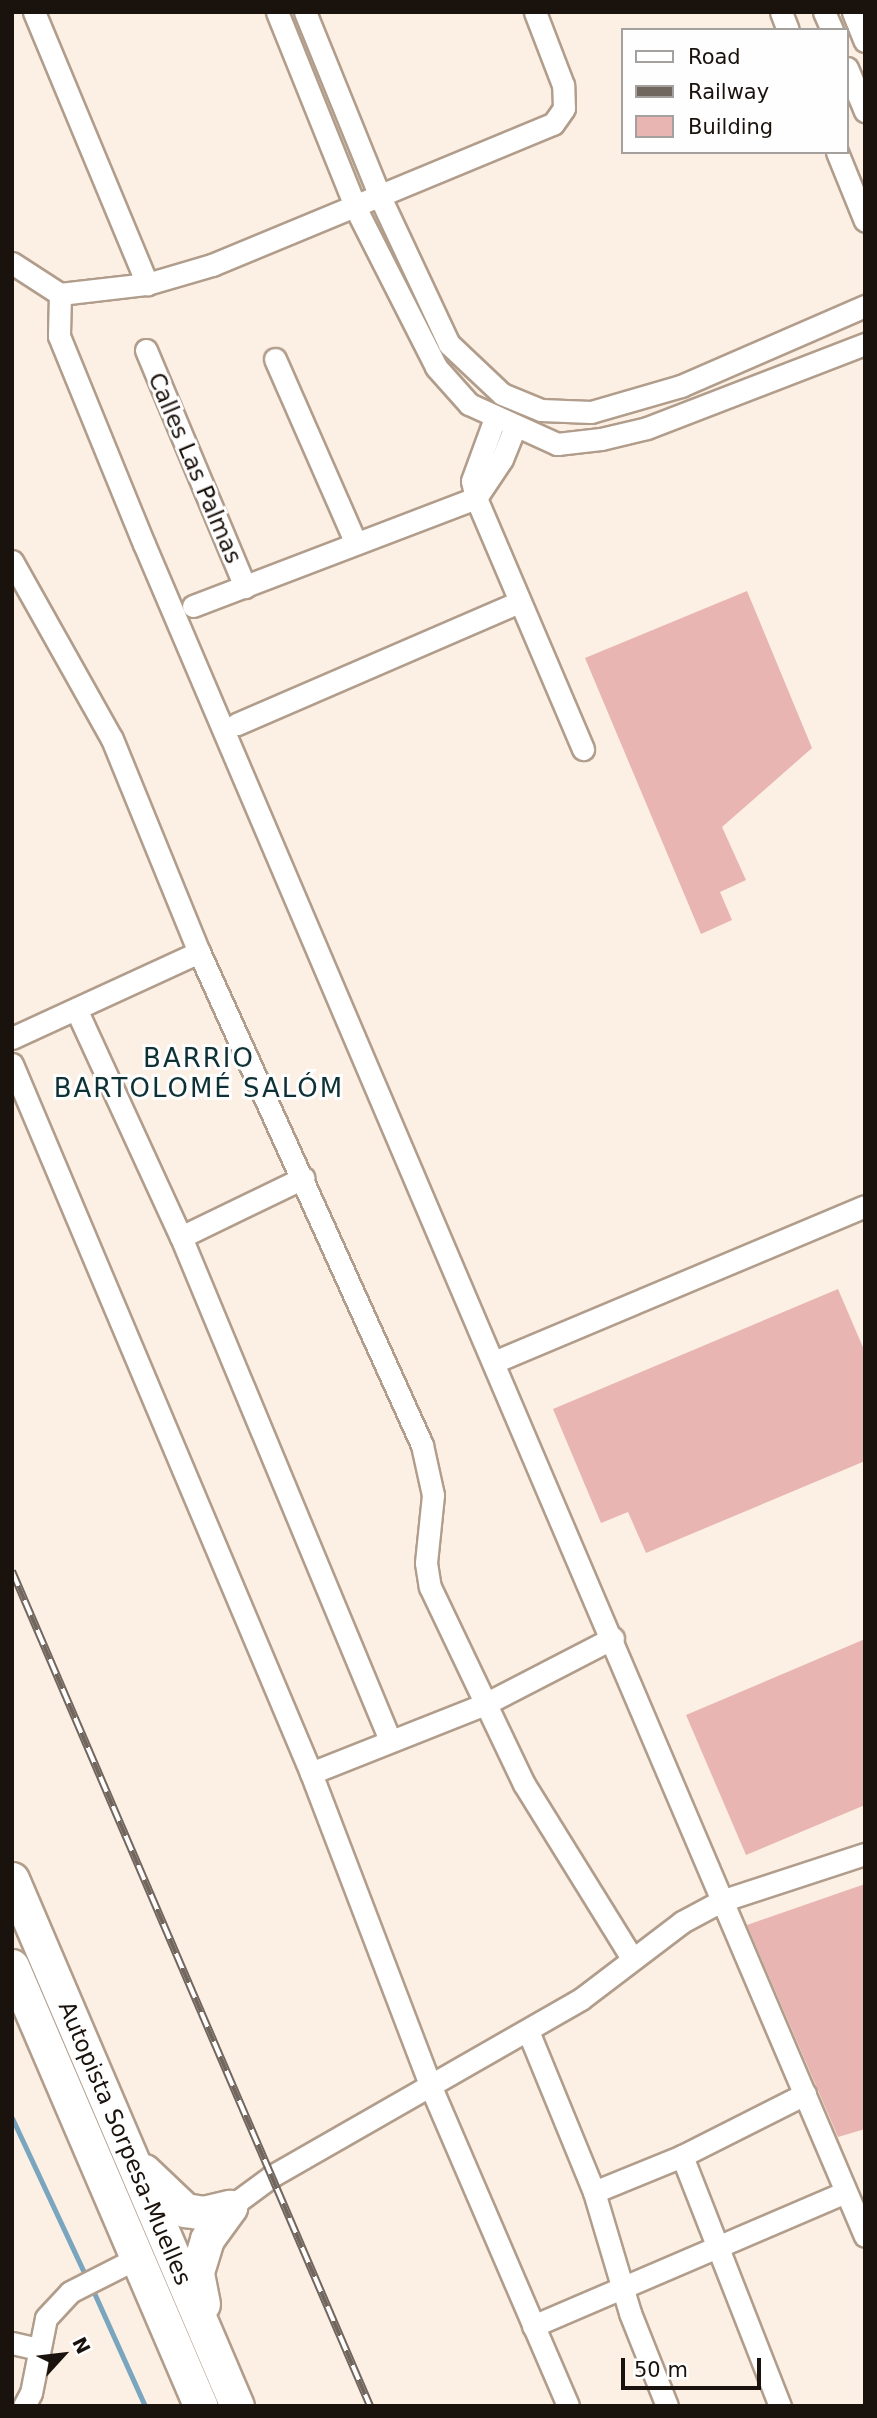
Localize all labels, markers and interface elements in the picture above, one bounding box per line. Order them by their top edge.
legend [622,28,849,154]
text: Road [688,45,741,69]
text: Railway [688,80,769,104]
text: Building [688,115,773,139]
street label: Calles Las Palmas [142,369,248,567]
district label: BARRIO BARTOLOMÉ SALÓM [56,1043,342,1104]
street label: Autopista Sorpesa-Muelles [53,1997,197,2289]
north arrow [28,2320,98,2390]
text: N [68,2333,95,2358]
scale bar [625,2344,765,2388]
text: 50 m [634,2358,688,2382]

